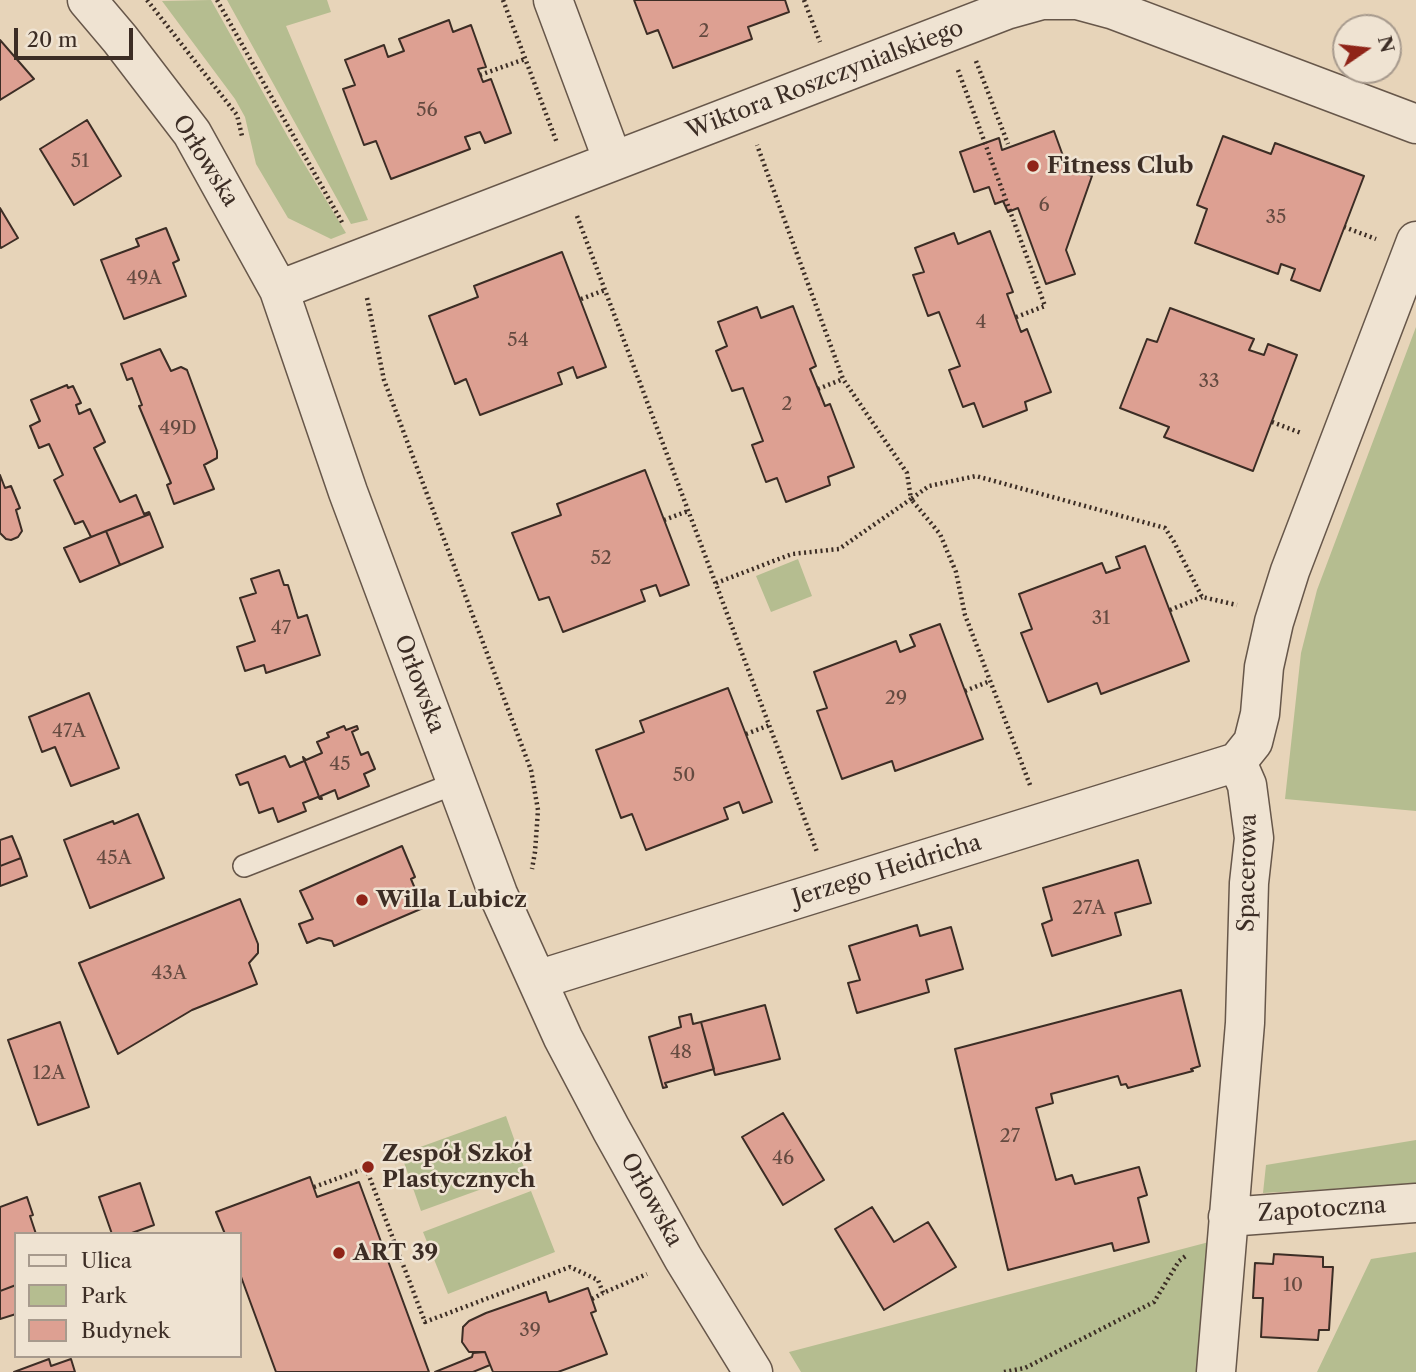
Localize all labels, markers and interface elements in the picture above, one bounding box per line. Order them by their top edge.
scale bar [18,14,136,58]
street label: Wiktora Roszczynialskiego [683,14,967,146]
north arrow [1332,14,1402,84]
house number: 2 [699,21,709,43]
text: 20 m [27,27,78,52]
text: N [1373,33,1399,55]
house number: 56 [416,100,438,122]
street label: Orłowska [166,110,244,212]
house number: 51 [71,151,89,173]
place label: Fitness Club [1047,152,1193,180]
marker: Fitness Club [1025,158,1041,174]
house number: 6 [1038,195,1050,217]
house number: 35 [1266,207,1286,229]
house number: 49A [126,268,162,290]
house number: 4 [976,312,986,334]
house number: 54 [507,330,529,352]
house number: 33 [1199,371,1219,393]
house number: 2 [782,394,792,416]
house number: 49D [159,418,197,440]
house number: 52 [590,548,612,570]
house number: 31 [1092,608,1110,630]
house number: 47 [271,618,291,640]
street label: Orłowska [388,631,450,737]
house number: 29 [885,688,907,710]
house number: 47A [52,721,86,743]
house number: 45 [329,754,351,776]
house number: 50 [673,765,695,787]
street label: Spacerowa [1233,814,1263,932]
street label: Jerzego Heidricha [789,829,985,913]
house number: 45A [96,848,132,870]
place label: Willa Lubicz [376,886,527,914]
marker: Willa Lubicz [354,892,370,908]
house number: 27A [1072,898,1106,920]
house number: 43A [151,963,187,985]
house number: 48 [670,1042,692,1064]
house number: 12A [33,1063,65,1085]
house number: 27 [1000,1126,1020,1148]
place label: Zespół Szkół Plastycznych [382,1140,536,1194]
street label: Orłowska [614,1148,688,1252]
house number: 46 [772,1148,794,1170]
marker: Zespół Szkół Plastycznych [360,1159,376,1175]
street label: Zapotoczna [1257,1192,1387,1228]
legend [14,1232,242,1358]
place label: ART 39 [353,1239,438,1267]
marker: ART 39 [331,1245,347,1261]
text: Ulica [81,1248,132,1273]
house number: 10 [1283,1275,1303,1297]
text: Park [81,1283,127,1308]
text: Budynek [81,1318,170,1343]
house number: 39 [519,1320,541,1342]

